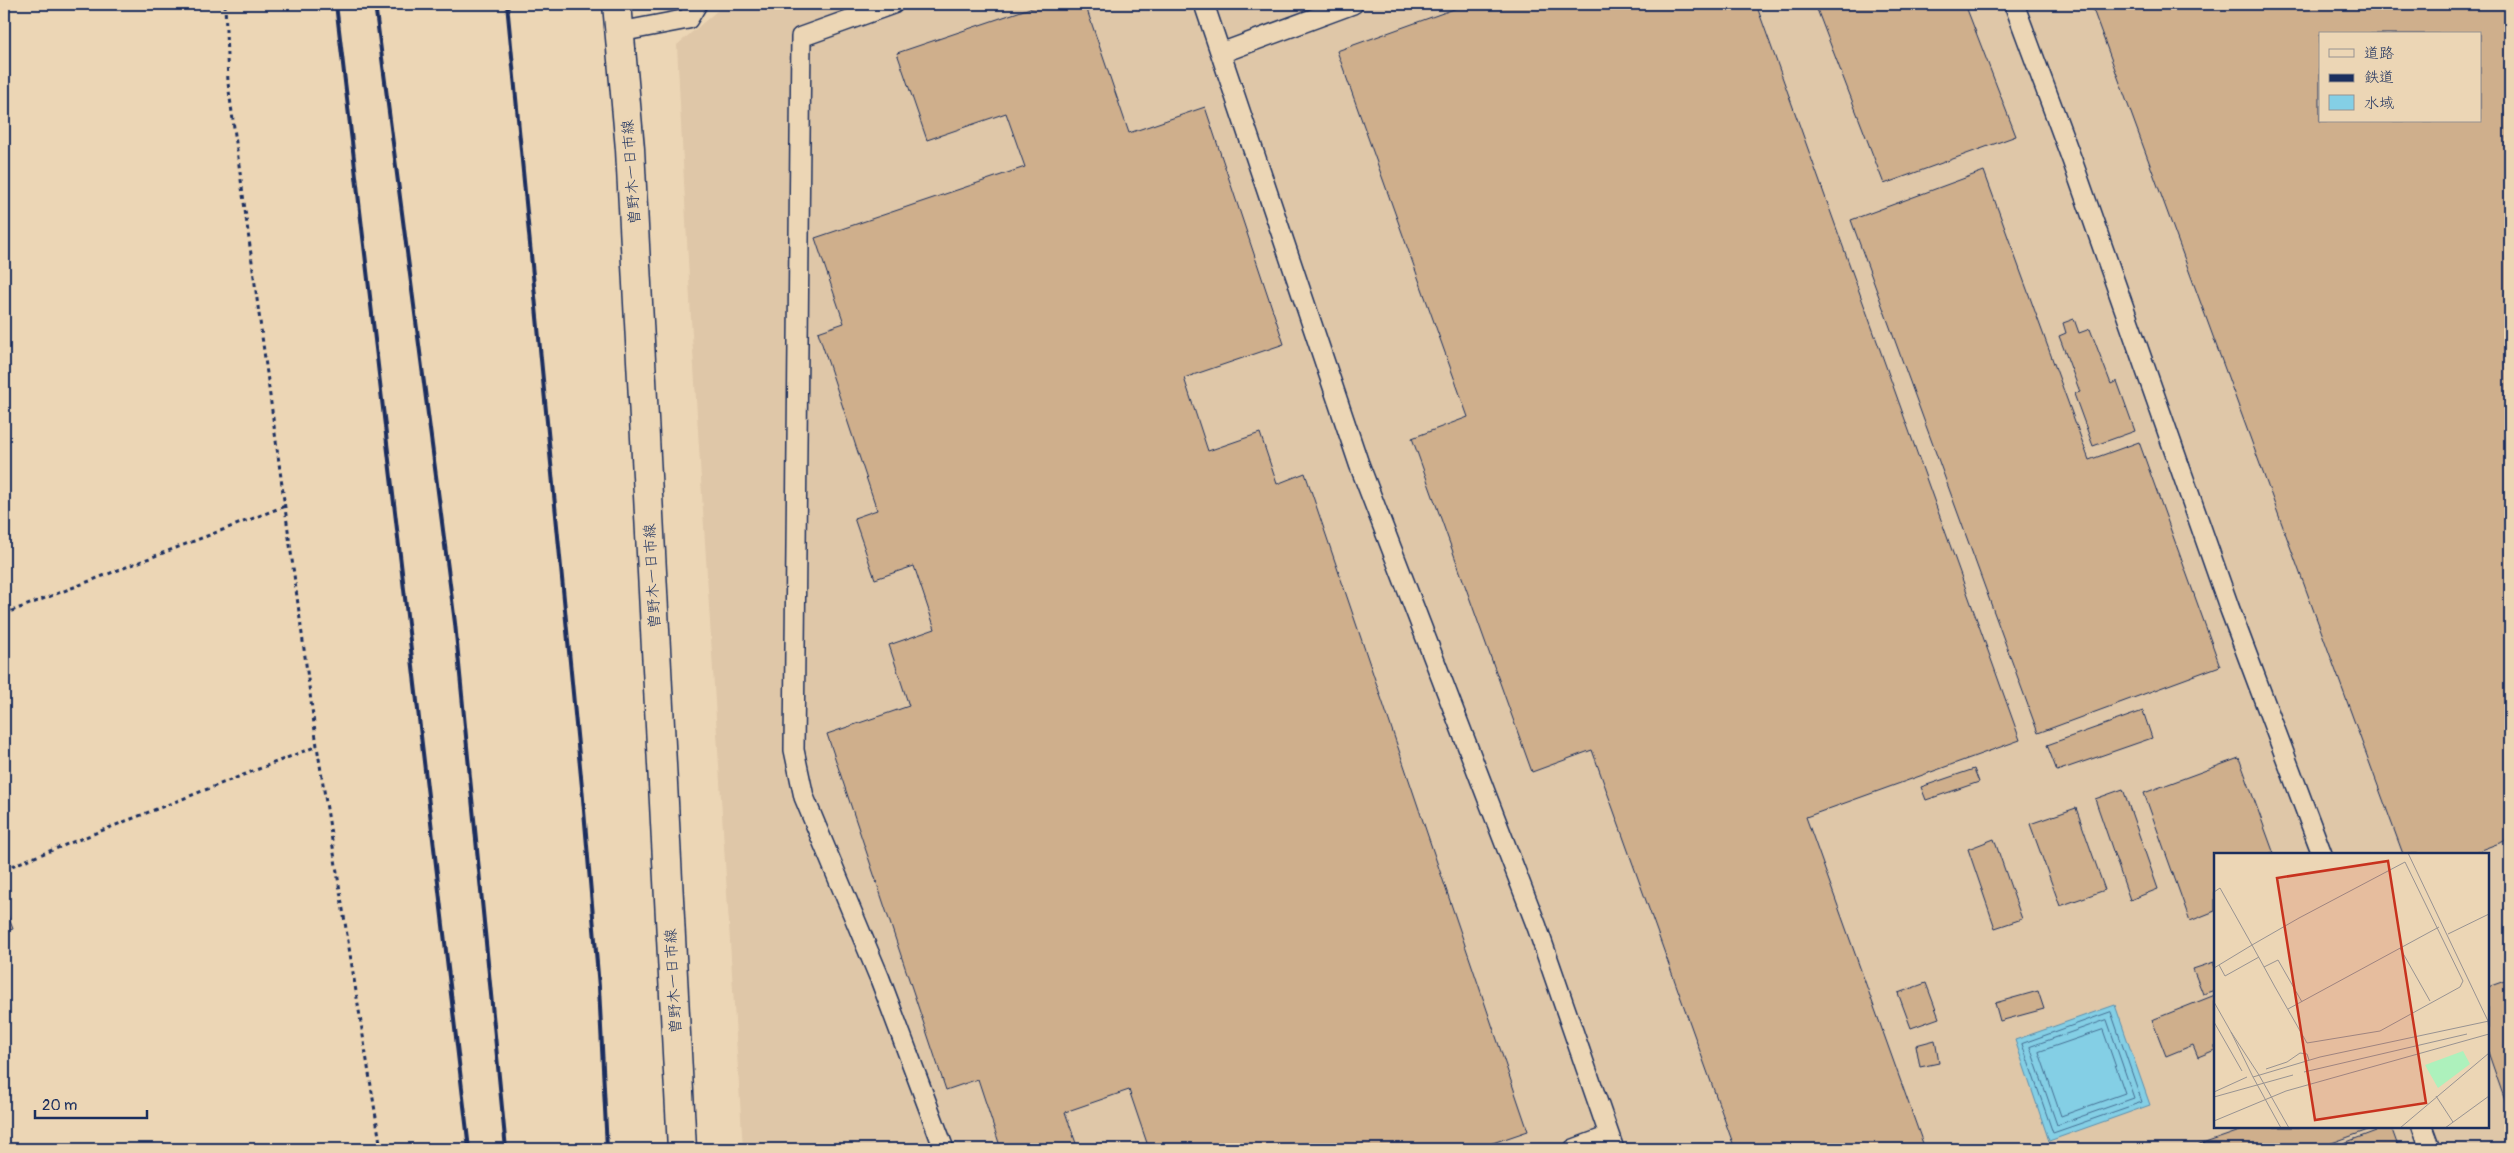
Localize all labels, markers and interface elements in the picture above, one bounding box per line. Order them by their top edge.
legend [2319,32,2482,122]
text: 道路 [2364,44,2394,63]
text: 鉄道 [2364,68,2394,87]
text: 水域 [2364,94,2394,113]
street label: 曽野木一日市線 [618,119,645,225]
street label: 曽野木一日市線 [640,523,665,629]
inset map [2214,853,2489,1128]
street label: 曽野木一日市線 [661,928,686,1034]
scale bar [35,1088,148,1120]
text: 20 m [42,1096,77,1115]

